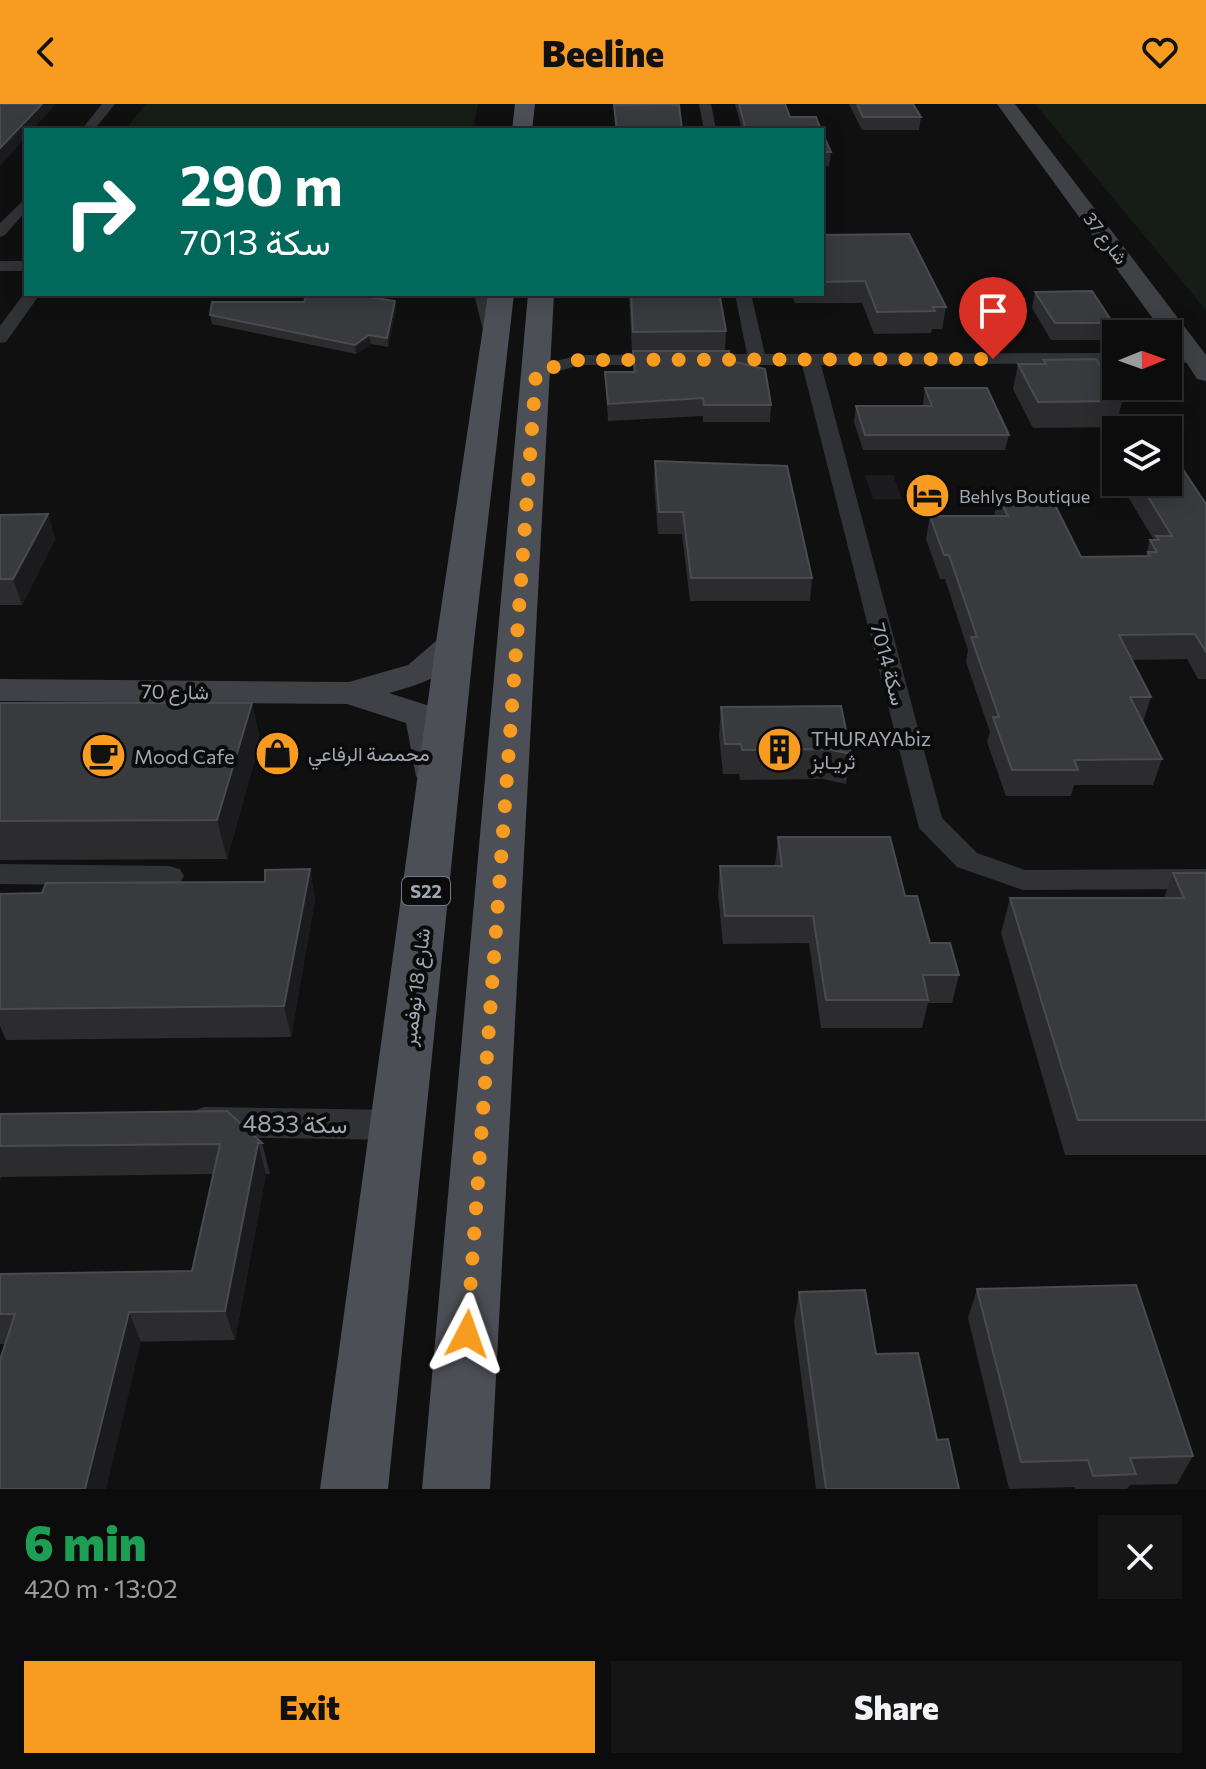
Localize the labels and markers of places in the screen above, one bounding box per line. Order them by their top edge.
pin [959,277,1027,359]
hotel icon: Behlys Boutique [904,472,952,520]
place label: Behlys Boutique [959,485,1090,507]
building icon: THURAYAbiz ثريـابز [756,726,804,774]
place label: THURAYAbiz ثريـابز [810,726,931,775]
shop icon: محمصة الرفاعي [253,729,301,777]
cafe icon: Mood Cafe [79,732,127,780]
place label: محمصة الرفاعي [308,741,430,771]
place label: Mood Cafe [134,744,235,768]

